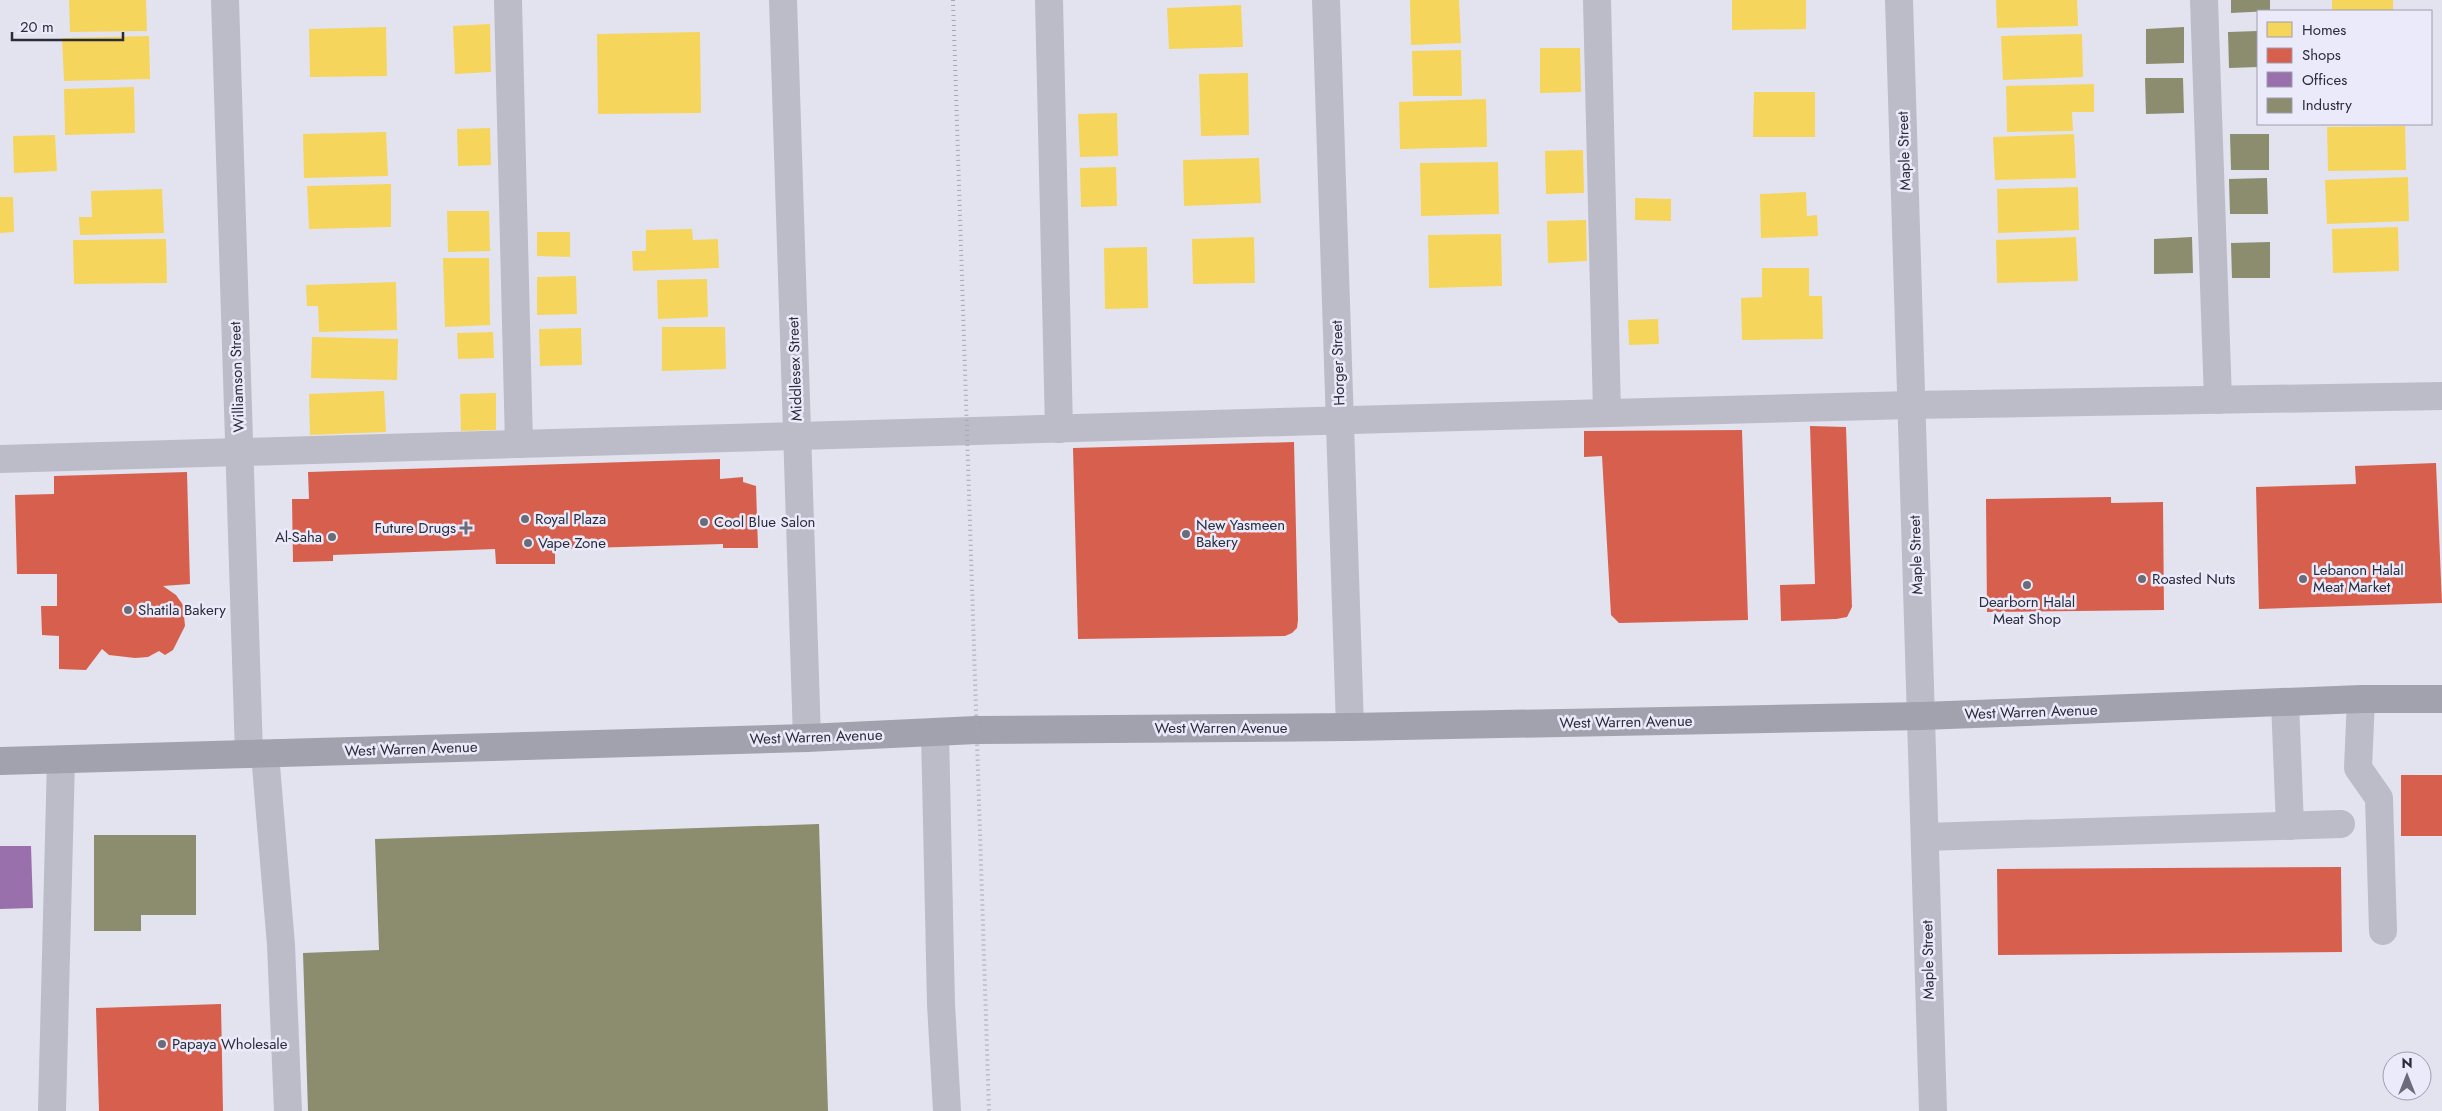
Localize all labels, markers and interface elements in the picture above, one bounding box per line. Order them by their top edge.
scale bar [12,10,124,42]
legend [2257,10,2432,125]
text: 20 m [20,16,54,38]
text: Homes [2302,19,2346,41]
text: Shops [2302,44,2341,66]
text: Offices [2302,69,2347,91]
text: Industry [2302,94,2352,116]
street label: Maple Street [1892,111,1916,191]
street label: Middlesex Street [782,316,808,422]
street label: Horger Street [1326,319,1350,406]
street label: Williamson Street [224,321,250,433]
place label: Royal Plaza [535,508,606,530]
place label: Cool Blue Salon [714,511,815,533]
marker: Royal Plaza [519,513,531,525]
place label: New Yasmeen Bakery [1196,514,1285,553]
street label: Maple Street [1904,515,1928,595]
marker: Cool Blue Salon [698,516,710,528]
place label: Future Drugs [374,517,456,539]
marker: Future Drugs [460,522,472,534]
place label: Al-Saha [275,526,322,548]
marker: New Yasmeen Bakery [1180,528,1192,540]
marker: Al-Saha [326,531,338,543]
place label: Vape Zone [538,532,606,554]
marker: Vape Zone [522,537,534,549]
place label: Lebanon Halal Meat Market [2313,559,2404,598]
place label: Roasted Nuts [2152,568,2235,590]
marker: Roasted Nuts [2136,573,2148,585]
marker: Lebanon Halal Meat Market [2297,573,2309,585]
marker: Dearborn Halal Meat Shop [2021,579,2033,591]
place label: Dearborn Halal Meat Shop [1979,591,2075,630]
place label: Shatila Bakery [138,599,226,621]
marker: Shatila Bakery [122,604,134,616]
street label: West Warren Avenue [1964,699,2098,725]
street label: West Warren Avenue [1559,710,1693,734]
street label: West Warren Avenue [1155,717,1288,739]
street label: West Warren Avenue [749,724,883,750]
street label: West Warren Avenue [344,736,478,762]
street label: Maple Street [1916,920,1940,1000]
place label: Papaya Wholesale [172,1033,288,1055]
marker: Papaya Wholesale [156,1038,168,1050]
north arrow [2382,1051,2432,1101]
text: N [2401,1053,2413,1073]

